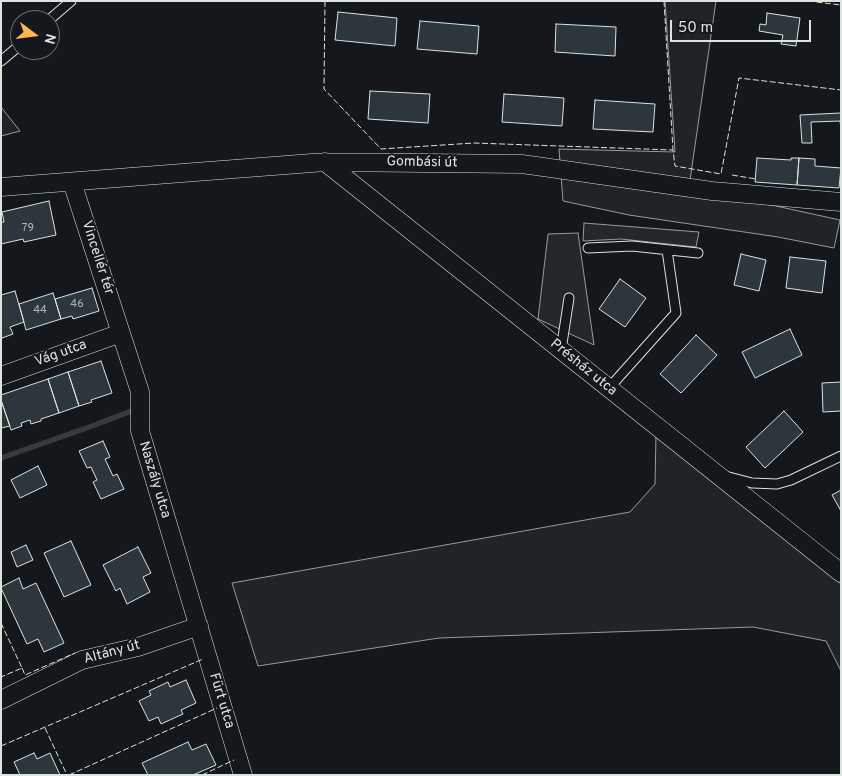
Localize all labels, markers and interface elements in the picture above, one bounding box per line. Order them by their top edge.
north arrow [10,10,60,60]
scale bar [672,10,813,42]
text: 50 m [678,19,713,38]
text: N [39,32,59,46]
street label: Gombási út [386,154,458,172]
street label: Vincellér tér [77,219,117,297]
house number: 79 [22,222,34,236]
house number: 46 [70,298,84,312]
house number: 44 [33,304,47,318]
street label: Présház utca [546,336,620,400]
street label: Vág utca [33,337,89,371]
street label: Naszály utca [134,440,174,520]
street label: Altány út [82,637,142,669]
street label: Fürt utca [205,671,237,731]

